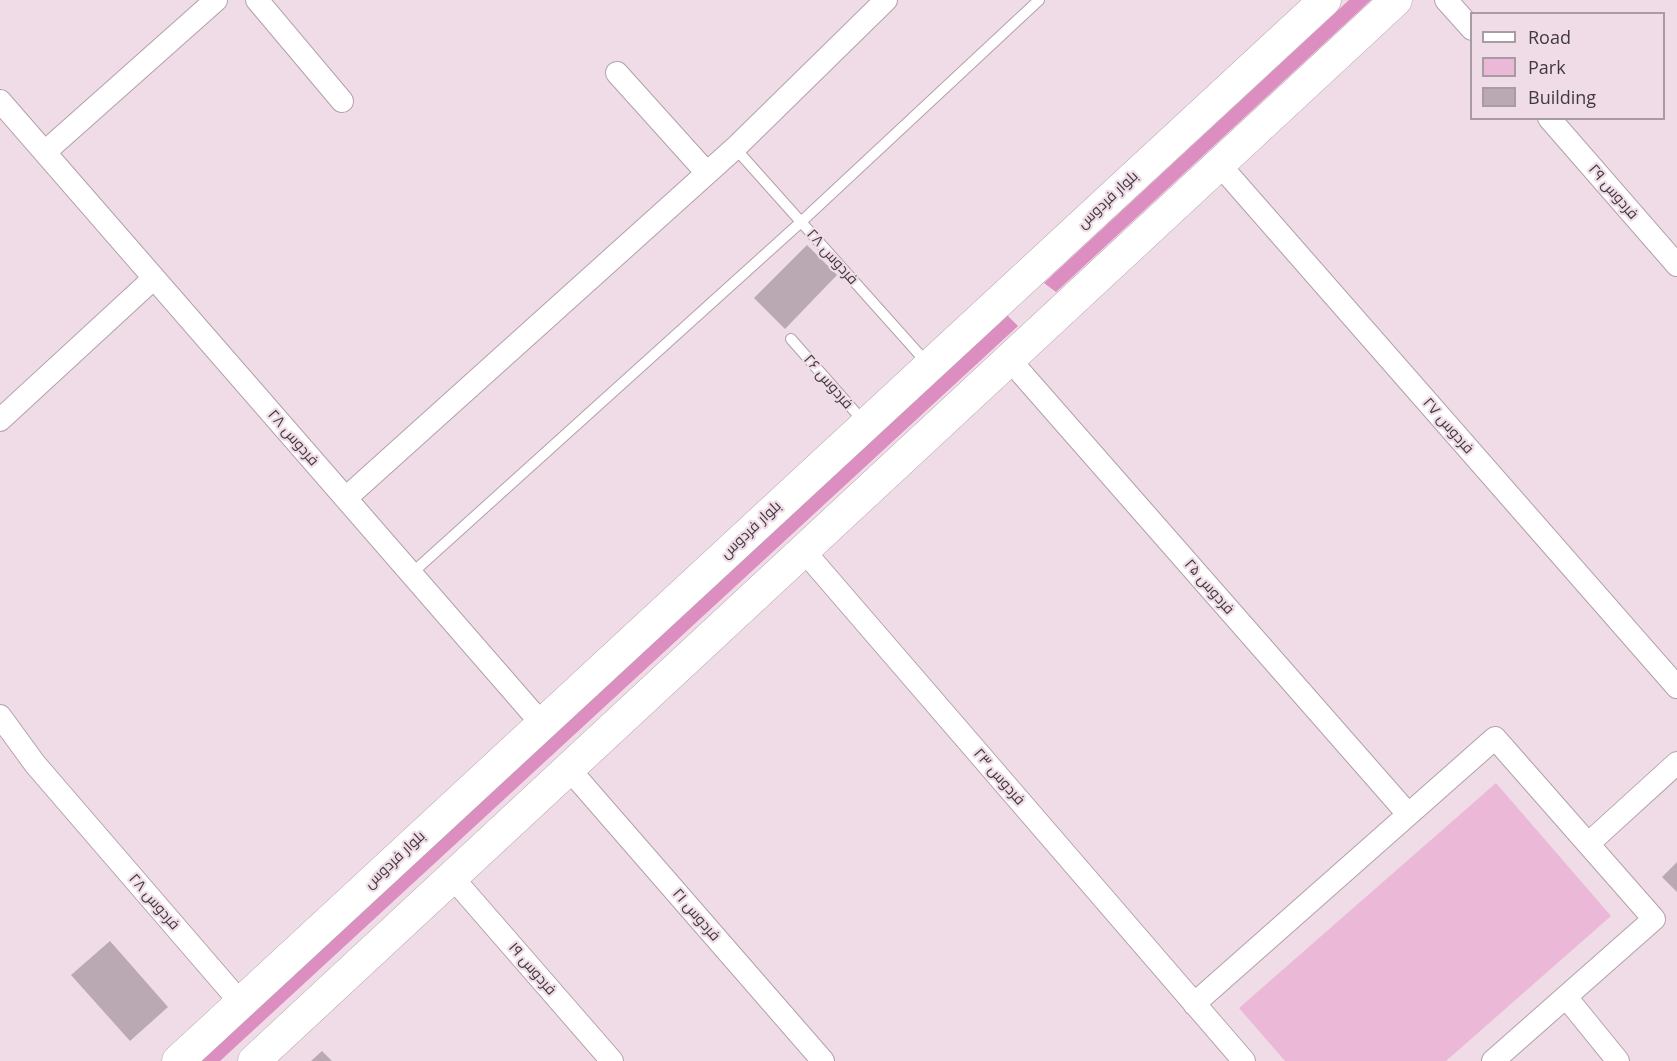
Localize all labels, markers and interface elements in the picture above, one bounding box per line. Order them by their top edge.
legend [1470,12,1665,120]
text: Road [1528,25,1571,49]
text: Park [1528,55,1566,79]
text: Building [1528,85,1596,109]
street label: فردوس ۲۹ [1584,161,1642,223]
street label: بلوار فردوس [1074,167,1142,233]
street label: فردوس ۲۸ [802,226,862,288]
street label: فردوس ۲۶ [800,351,856,413]
street label: فردوس ۲۷ [1419,394,1477,458]
street label: فردوس ۲۸ [264,406,322,470]
street label: بلوار فردوس [717,497,785,563]
street label: فردوس ۲۵ [1180,556,1238,618]
street label: فردوس ۲۳ [970,745,1028,809]
street label: بلوار فردوس [361,827,429,893]
street label: فردوس ۲۸ [125,870,183,934]
street label: فردوس ۲۱ [668,885,724,945]
street label: فردوس ۱۹ [504,939,560,999]

